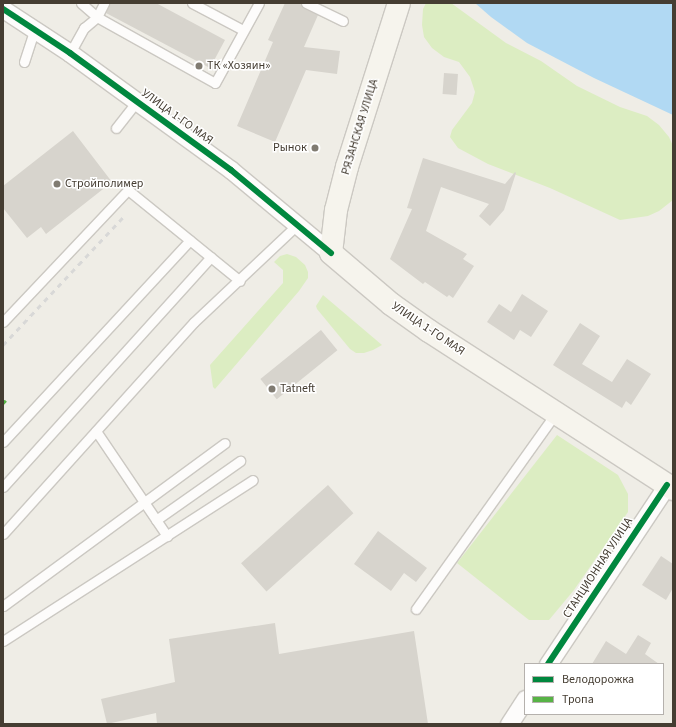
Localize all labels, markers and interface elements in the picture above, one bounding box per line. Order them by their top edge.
place label: ТК «Хозяин» [207,59,270,73]
marker: ТК «Хозяин» [194,61,204,71]
street label: РЯЗАНСКАЯ УЛИЦА [339,77,381,177]
street label: УЛИЦА 1-ГО МАЯ [138,86,216,148]
place label: Рынок [273,141,307,155]
marker: Рынок [310,143,320,153]
place label: Стройполимер [65,177,143,191]
marker: Стройполимер [52,179,62,189]
street label: УЛИЦА 1-ГО МАЯ [389,299,467,359]
place label: Tatneft [280,382,315,396]
marker: Tatneft [267,384,277,394]
street label: СТАНЦИОННАЯ УЛИЦА [560,515,636,621]
legend [524,663,664,715]
text: Велодорожка [562,671,634,688]
text: Тропа [562,691,594,708]

